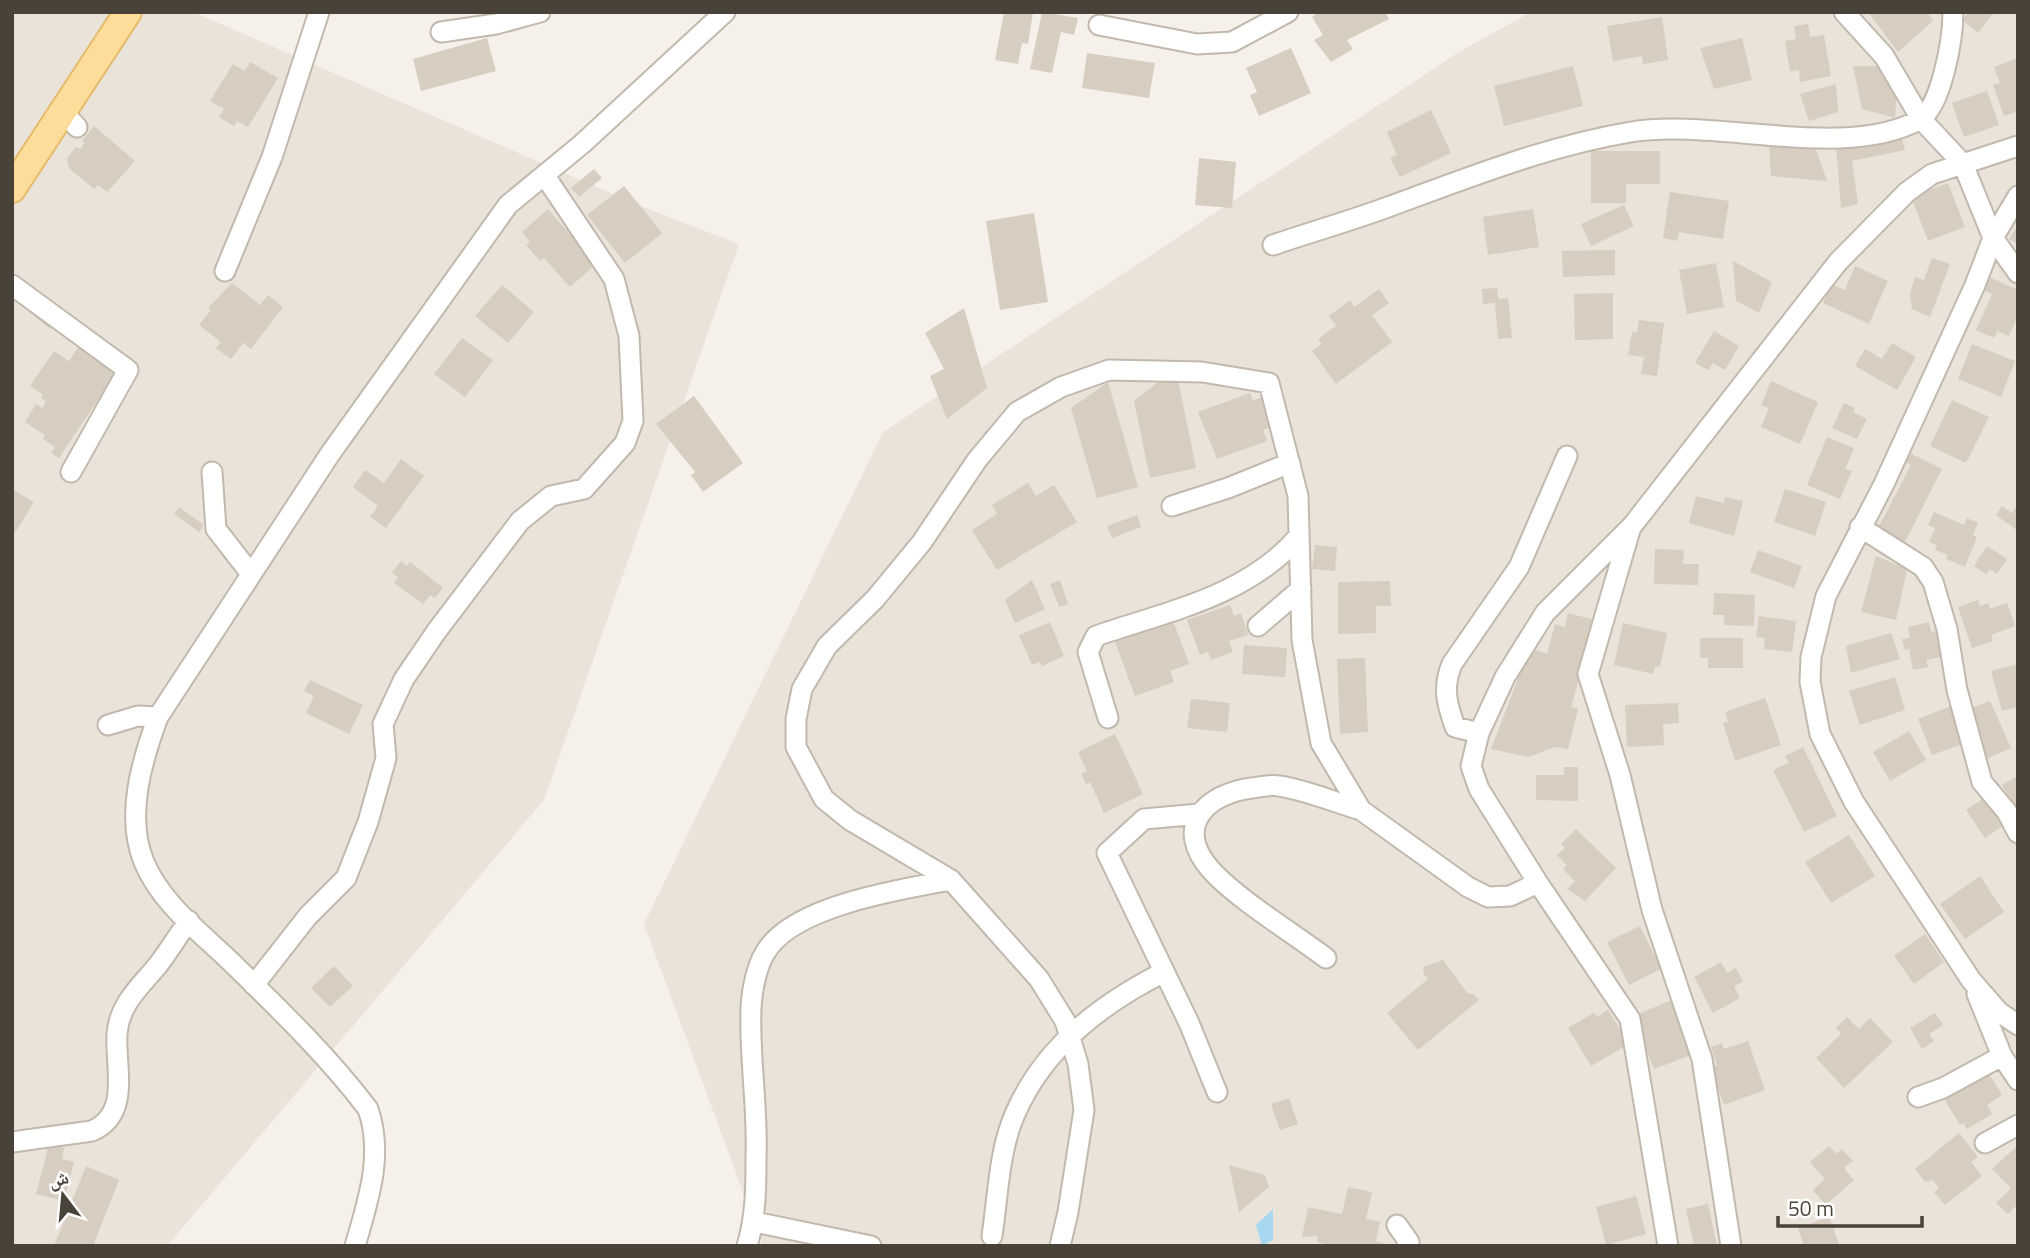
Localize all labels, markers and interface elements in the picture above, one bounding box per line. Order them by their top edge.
north arrow [28,1160,98,1230]
text: ش [44,1161,72,1195]
scale bar [1778,1184,1922,1228]
text: 50 m [1788,1192,1834,1224]

